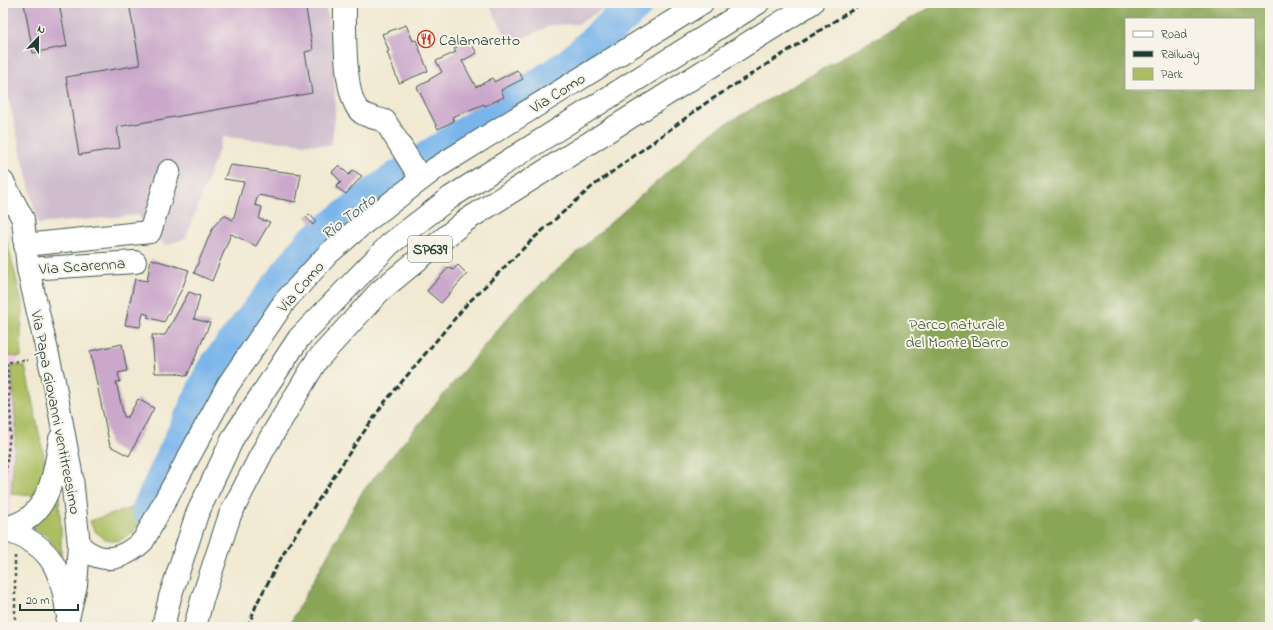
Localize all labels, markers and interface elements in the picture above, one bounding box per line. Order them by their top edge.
north arrow [18,18,58,58]
legend [1125,18,1255,90]
text: N [35,21,48,38]
text: Road [1161,26,1187,44]
restaurant icon: Calamaretto [416,29,436,49]
place label: Calamaretto [439,29,520,53]
text: Railway [1161,46,1200,65]
text: Park [1161,66,1183,84]
street label: Via Como [525,67,591,121]
water label: Rio Torto [316,187,382,247]
road number: SP639 [408,236,452,262]
street label: Via Scarenna [37,252,126,282]
street label: Via Como [272,256,331,319]
street label: Via Papa Giovanni ventitreesimo [23,307,87,516]
park label: Parco naturale del Monte Barro [906,313,1008,355]
scale bar [20,586,78,612]
text: 20 m [26,592,49,610]

